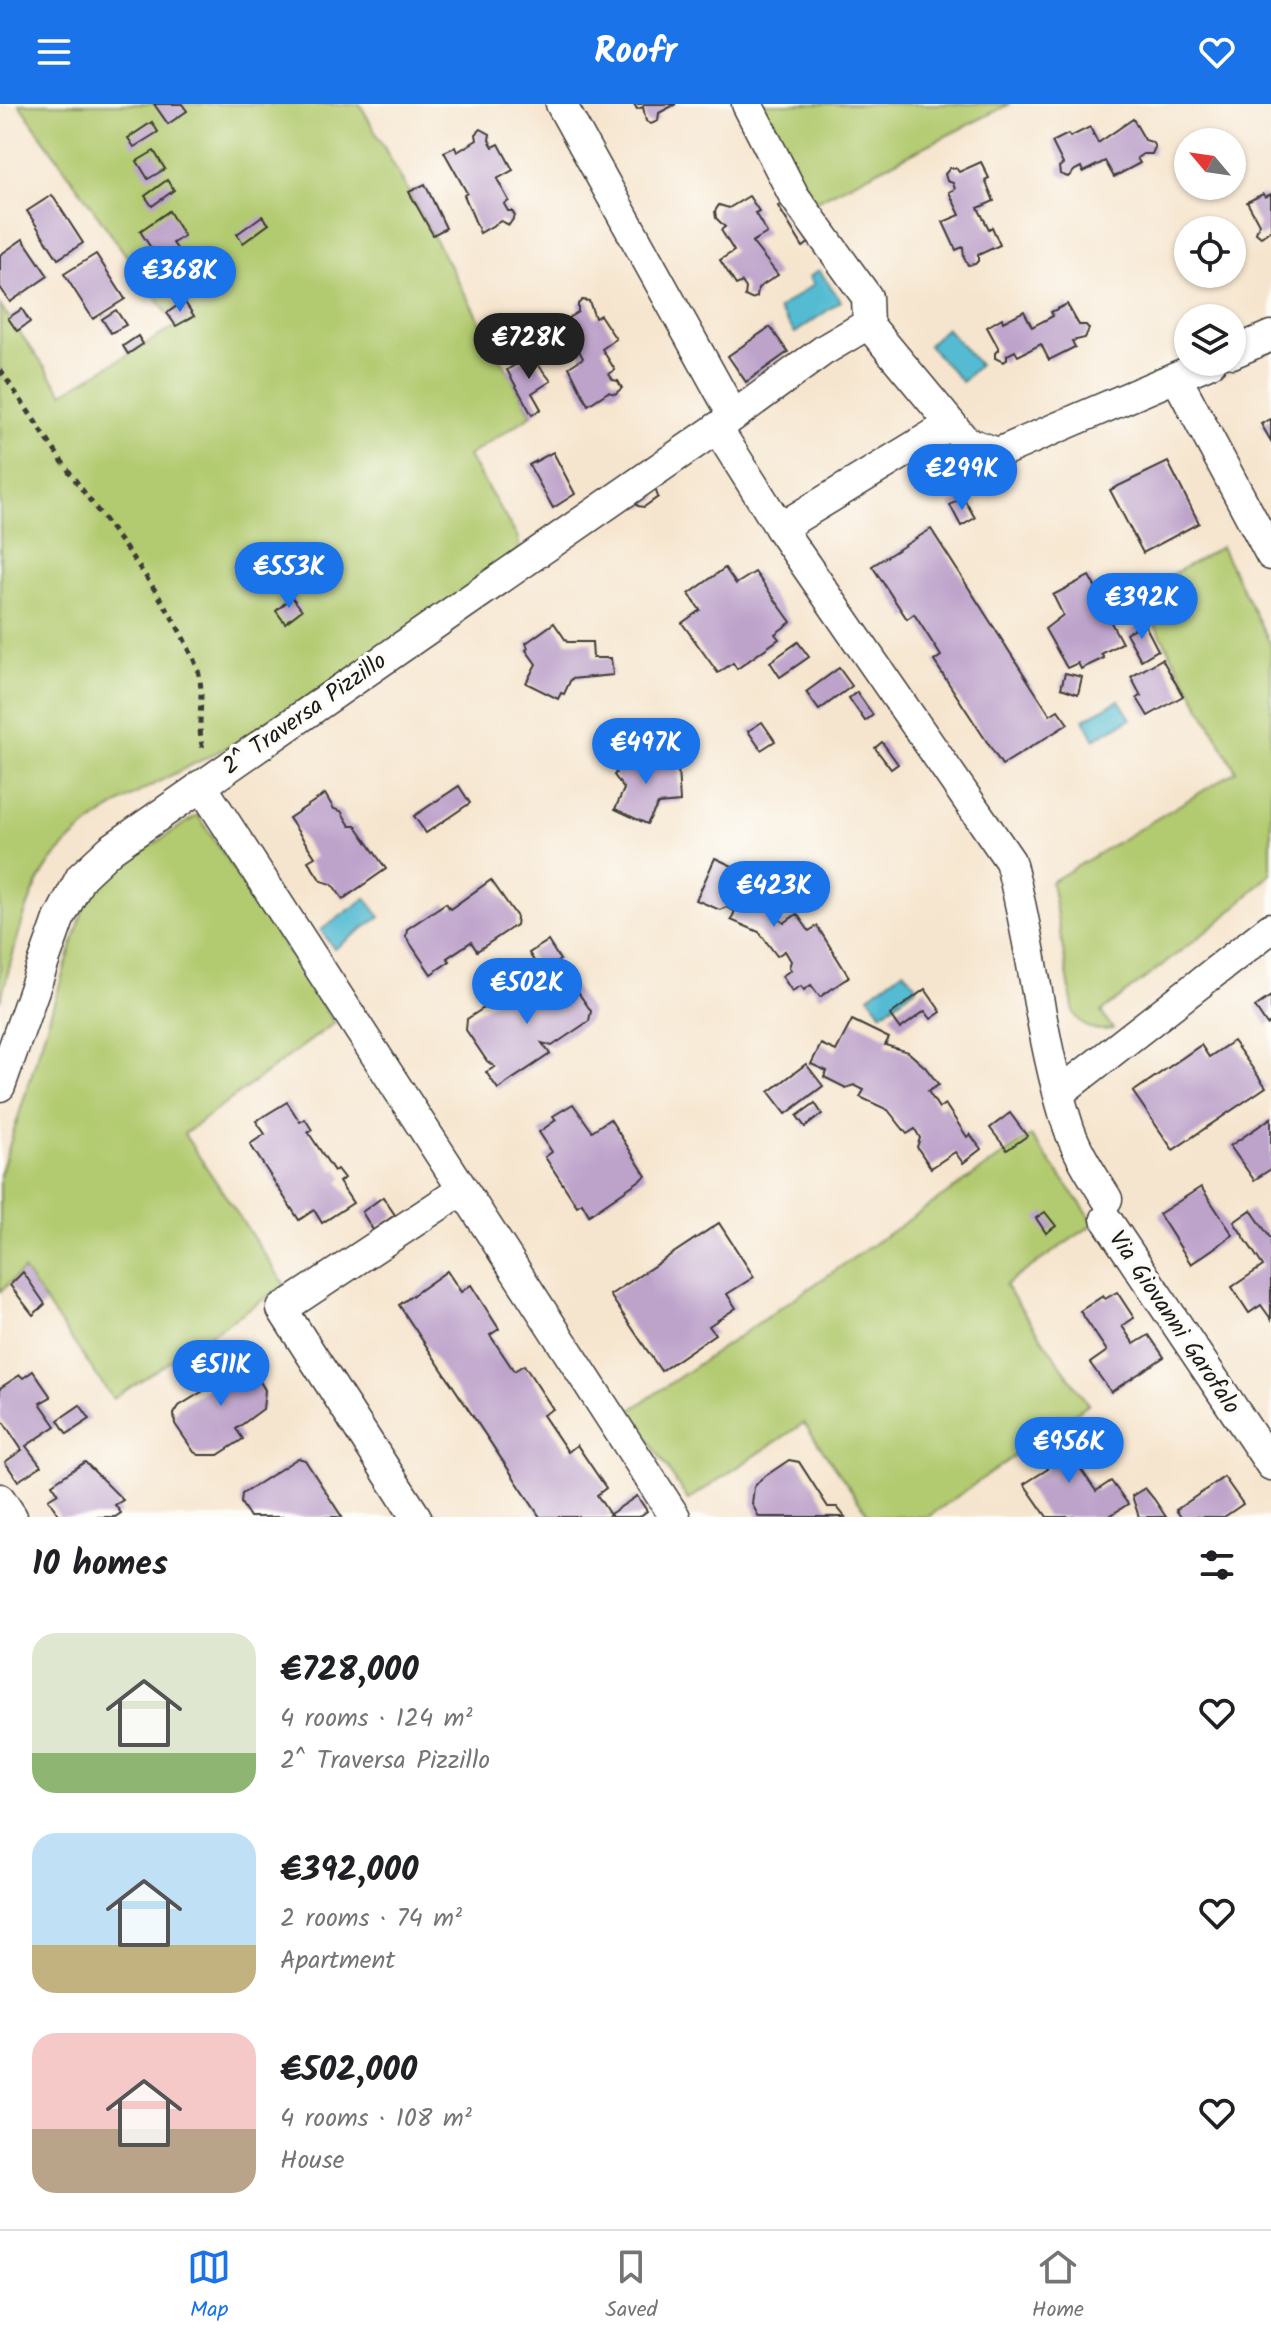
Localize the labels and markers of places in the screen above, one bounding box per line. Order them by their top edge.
pin: €368K [124,246,236,314]
pin: €728K [473,313,585,381]
pin: €299K [906,444,1018,512]
pin: €553K [233,542,345,610]
pin: €392K [1086,573,1198,641]
pin: €497K [590,718,702,786]
pin: €423K [718,861,830,929]
pin: €502K [471,958,583,1026]
pin: €511K [165,1340,277,1408]
pin: €956K [1013,1417,1125,1485]

